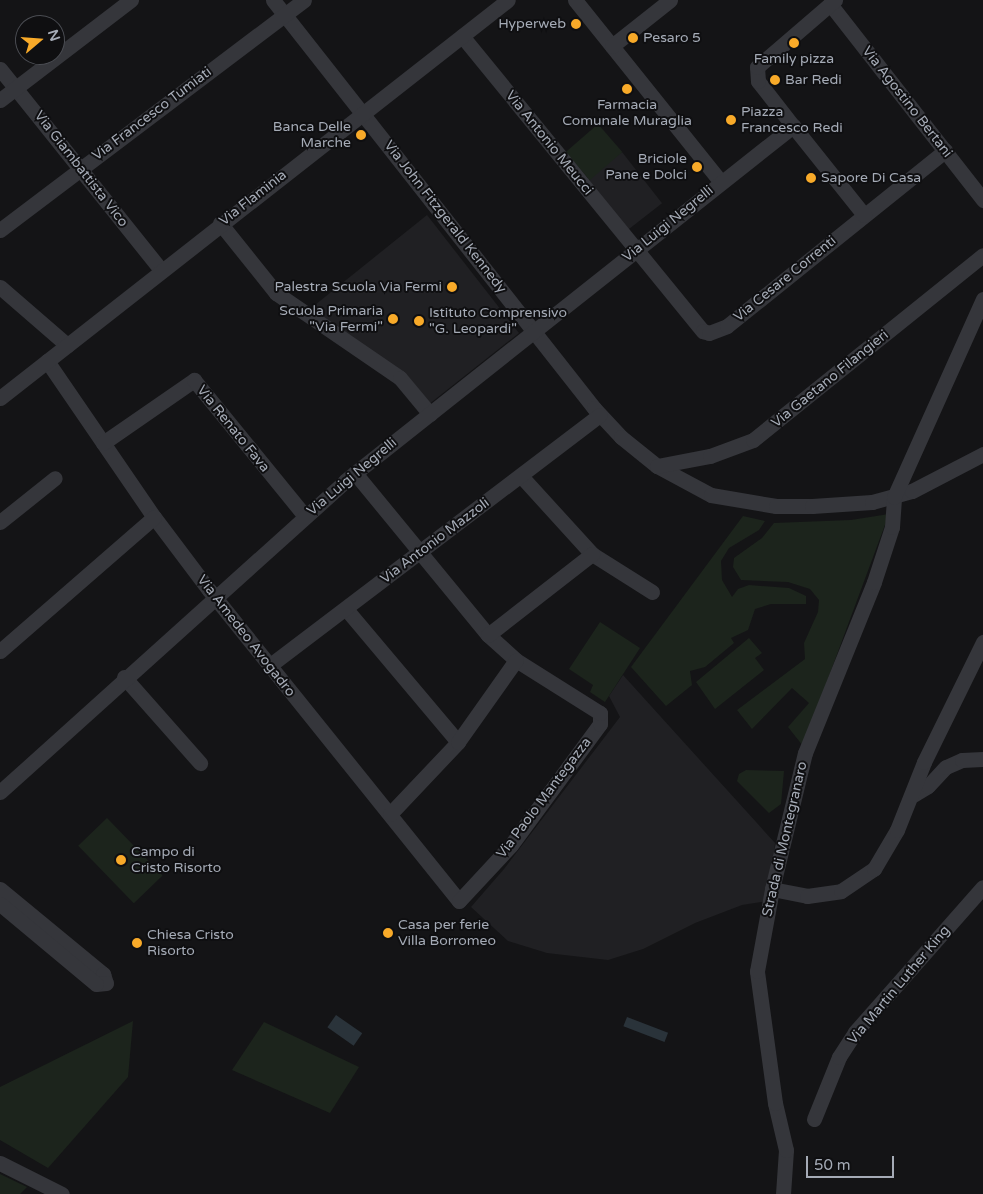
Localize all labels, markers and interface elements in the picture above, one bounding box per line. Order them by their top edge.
north arrow [15,15,65,65]
place label: Hyperweb [498,16,566,32]
marker: Hyperweb [570,18,582,30]
text: N [44,28,64,43]
place label: Pesaro 5 [643,30,701,46]
marker: Pesaro 5 [627,32,639,44]
marker: Family pizza [788,37,800,49]
street label: Via Agostino Bertani [858,43,956,161]
place label: Family pizza [754,51,834,67]
street label: Via Francesco Tumiati [89,64,215,164]
place label: Bar Redi [785,72,842,88]
marker: Bar Redi [769,74,781,86]
marker: Farmacia Comunale Muraglia [621,83,633,95]
street label: Via Antonio Meucci [502,87,596,199]
place label: Farmacia Comunale Muraglia [562,97,692,130]
place label: Piazza Francesco Redi [741,104,843,136]
street label: Via Giambattista Vico [30,108,132,230]
marker: Piazza Francesco Redi [725,114,737,126]
place label: Banca Delle Marche [273,119,351,152]
marker: Banca Delle Marche [355,129,367,141]
street label: Via John Fitzgerald Kennedy [380,137,510,297]
place label: Briciole Pane e Dolci [605,151,687,184]
marker: Briciole Pane e Dolci [691,161,703,173]
street label: Via Flaminia [216,167,290,229]
place label: Sapore Di Casa [821,170,921,186]
marker: Sapore Di Casa [805,172,817,184]
street label: Via Luigi Negrelli [619,182,717,266]
street label: Via Cesare Correnti [730,233,840,325]
place label: Palestra Scuola Via Fermi [275,279,442,295]
marker: Palestra Scuola Via Fermi [446,281,458,293]
place label: Scuola Primaria "Via Fermi" [279,303,383,336]
place label: Istituto Comprensivo "G. Leopardi" [429,305,567,338]
marker: Scuola Primaria "Via Fermi" [387,313,399,325]
marker: Istituto Comprensivo "G. Leopardi" [413,315,425,327]
street label: Via Gaetano Filangieri [768,327,892,431]
street label: Via Renato Fava [193,382,273,476]
street label: Via Luigi Negrelli [304,435,400,519]
street label: Via Antonio Mazzoli [377,495,493,587]
street label: Via Amedeo Avogadro [193,572,299,700]
street label: Via Paolo Mantegazza [493,734,595,862]
street label: Strada di Montegranaro [759,760,811,918]
place label: Campo di Cristo Risorto [131,844,221,876]
marker: Campo di Cristo Risorto [115,854,127,866]
place label: Casa per ferie Villa Borromeo [398,917,496,950]
street label: Via Martin Luther King [844,922,954,1048]
place label: Chiesa Cristo Risorto [147,927,234,960]
marker: Casa per ferie Villa Borromeo [382,927,394,939]
marker: Chiesa Cristo Risorto [131,937,143,949]
scale bar [808,1146,896,1178]
text: 50 m [814,1156,851,1174]

